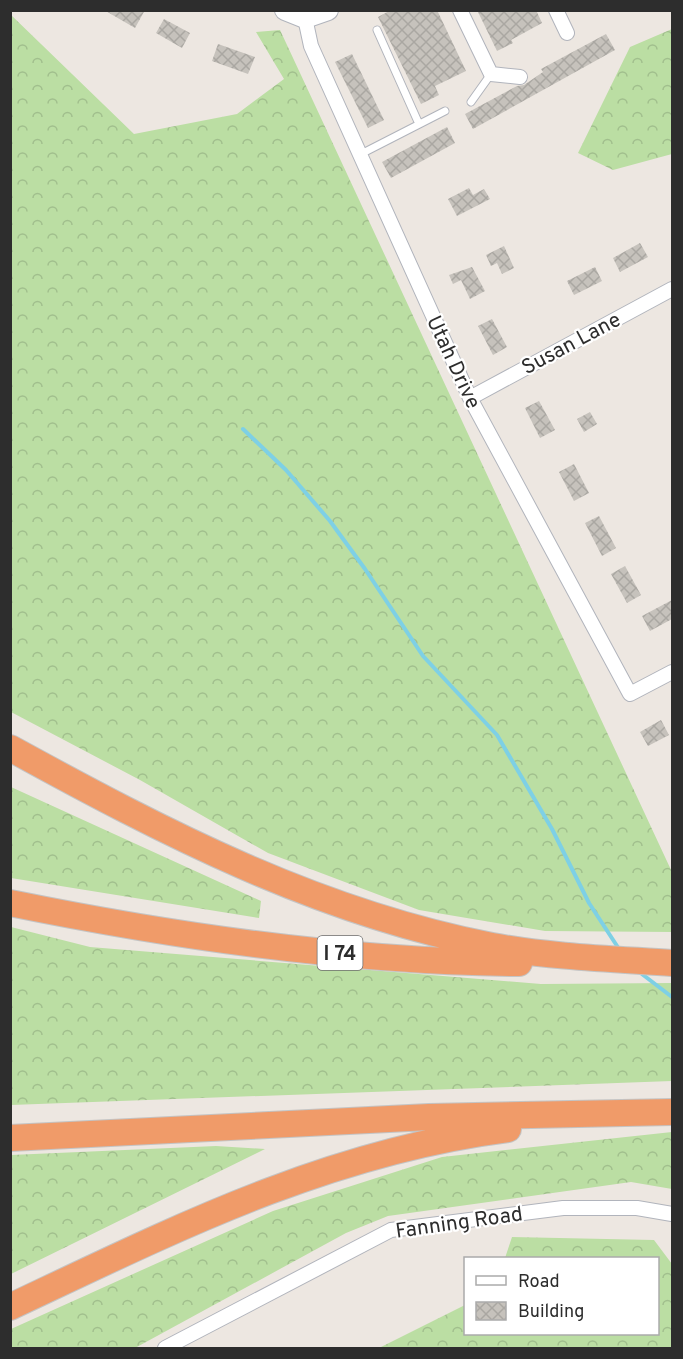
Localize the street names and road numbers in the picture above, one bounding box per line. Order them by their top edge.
street label: Susan Lane [517,307,626,382]
street label: Utah Drive [419,312,486,414]
road number: I 74 [318,936,362,970]
street label: Fanning Road [394,1201,525,1246]

